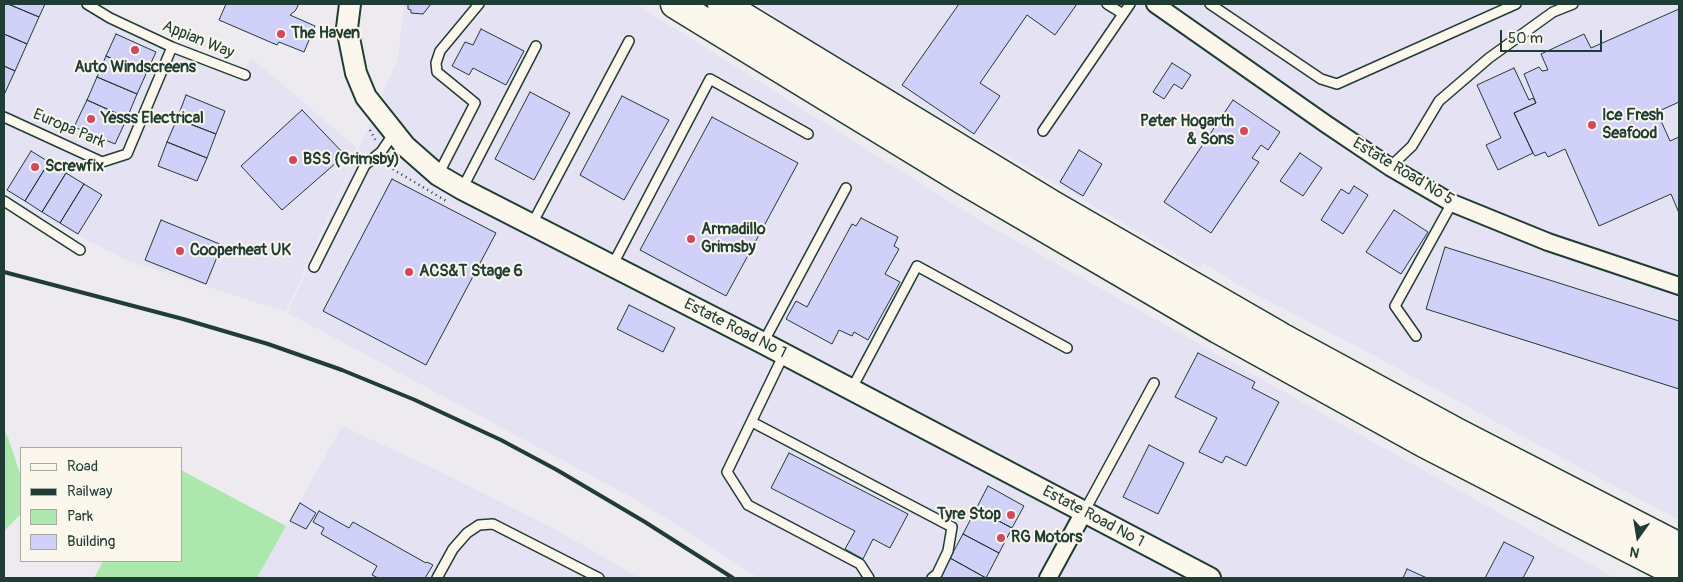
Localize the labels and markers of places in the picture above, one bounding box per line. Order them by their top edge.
place label: The Haven [291,24,360,44]
marker: The Haven [275,28,287,40]
marker: Auto Windscreens [129,44,141,56]
place label: Auto Windscreens [74,58,196,78]
place label: Ice Fresh Seafood [1602,106,1663,144]
place label: Yesss Electrical [101,109,204,129]
place label: Peter Hogarth & Sons [1140,112,1234,150]
marker: Yesss Electrical [85,113,97,125]
marker: Ice Fresh Seafood [1586,119,1598,131]
marker: Peter Hogarth & Sons [1238,125,1250,137]
place label: BSS (Grimsby) [303,150,400,170]
marker: BSS (Grimsby) [287,154,299,166]
place label: Screwfix [45,157,104,177]
marker: Screwfix [29,161,41,173]
place label: Armadillo Grimsby [701,220,766,258]
marker: Armadillo Grimsby [685,233,697,245]
place label: Cooperheat UK [190,241,291,261]
marker: Cooperheat UK [174,245,186,257]
place label: ACS&T Stage 6 [419,262,523,282]
marker: ACS&T Stage 6 [403,266,415,278]
place label: Tyre Stop [937,505,1001,525]
marker: Tyre Stop [1005,509,1017,521]
place label: RG Motors [1011,528,1082,548]
marker: RG Motors [995,532,1007,544]

